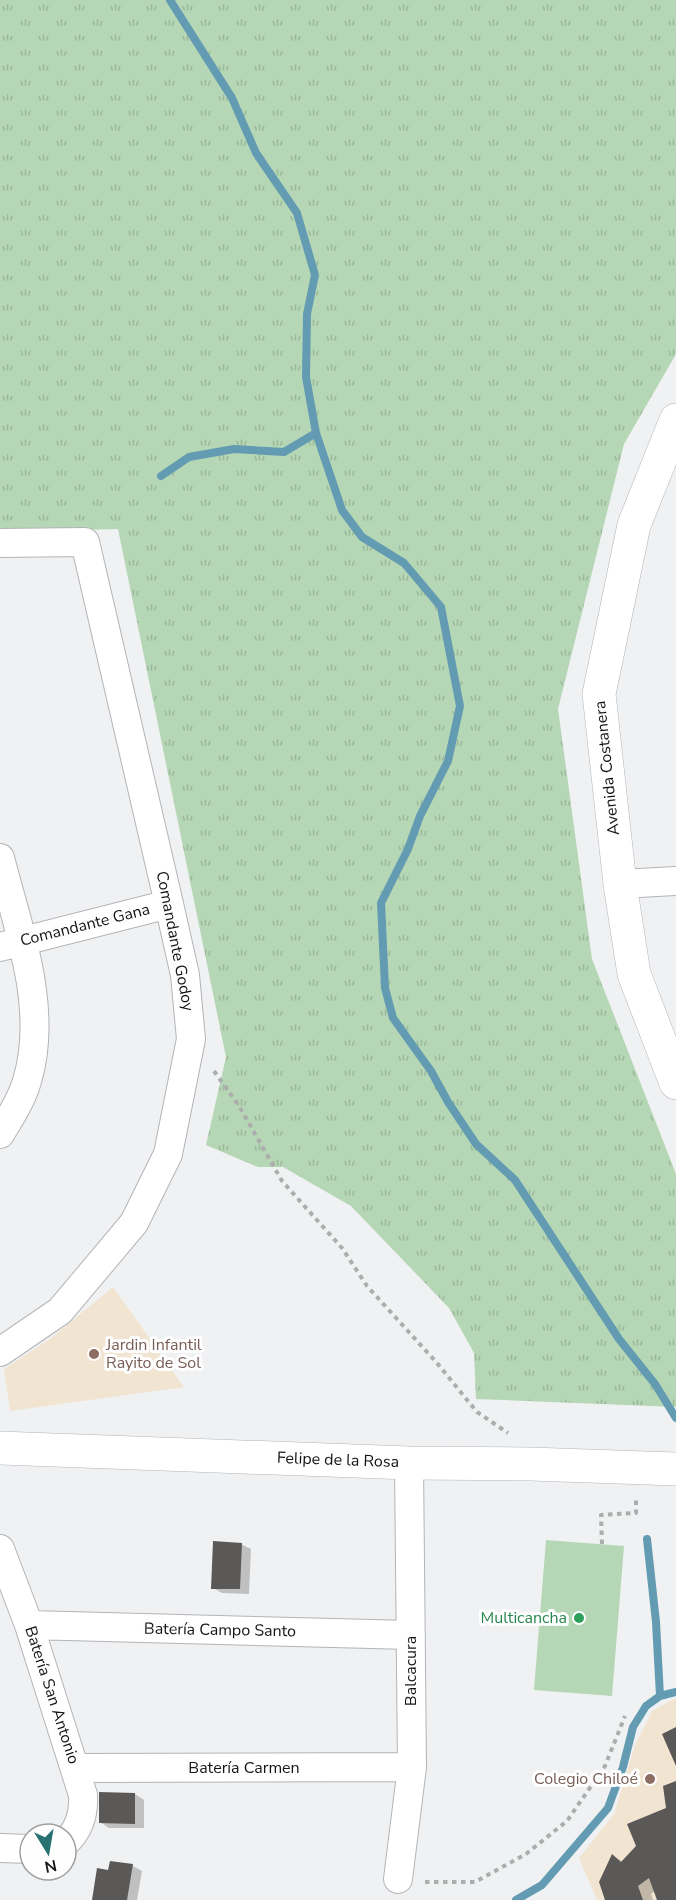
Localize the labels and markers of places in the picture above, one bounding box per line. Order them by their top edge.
place label: Jardin Infantil Rayito de Sol [105,1334,202,1374]
marker: Jardin Infantil Rayito de Sol [87,1347,101,1361]
place label: Multicancha [481,1607,567,1629]
marker: Multicancha [572,1611,586,1625]
place label: Colegio Chiloé [534,1768,638,1790]
marker: Colegio Chiloé [643,1772,657,1786]

